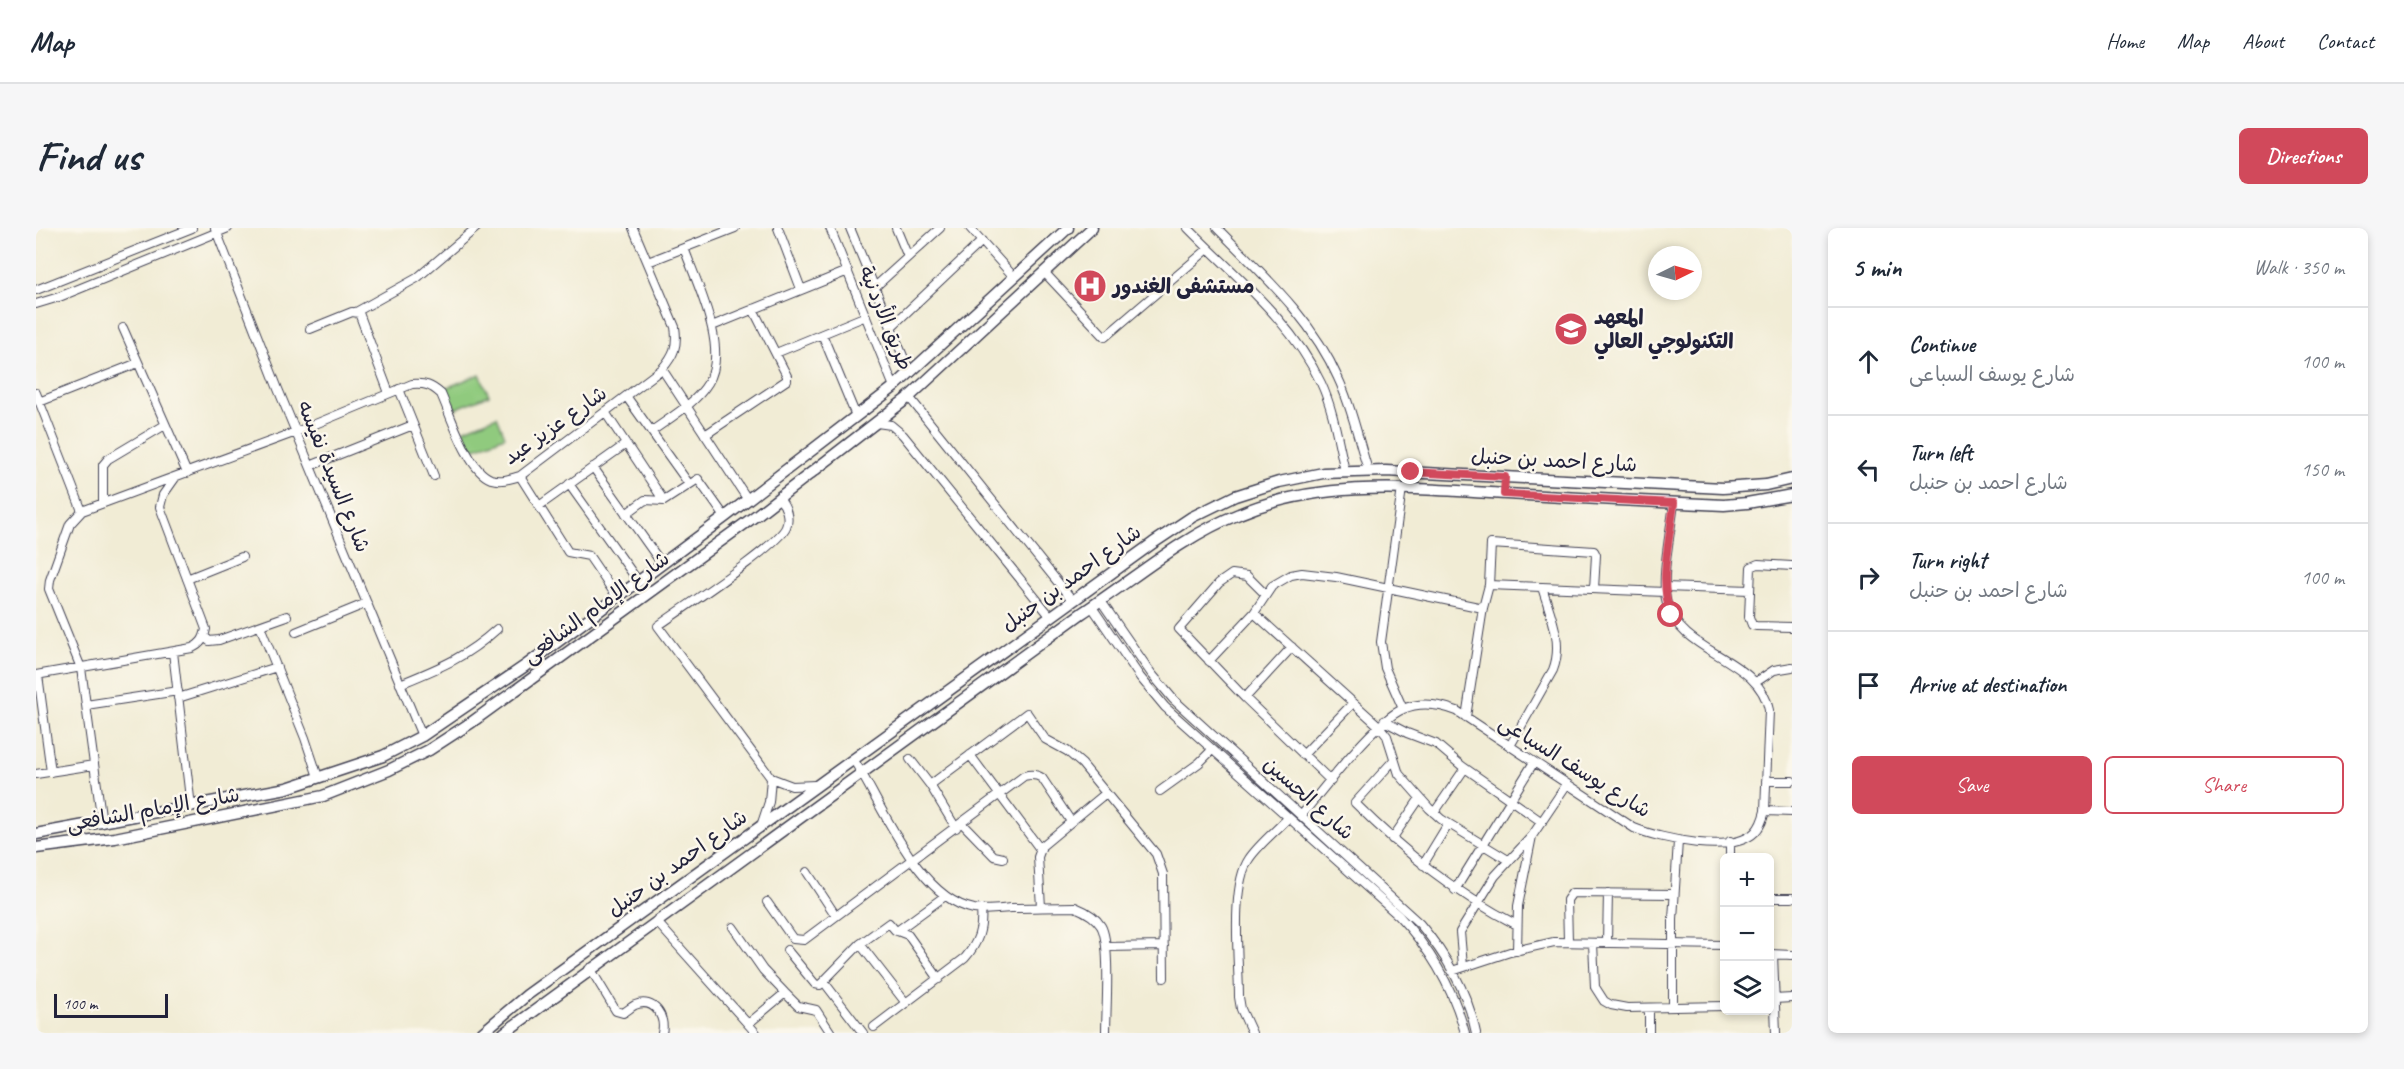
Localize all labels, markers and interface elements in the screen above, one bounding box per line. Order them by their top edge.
text: Map [30,24,73,59]
text: Home [2106,28,2144,54]
text: Map [2177,28,2209,54]
text: About [2242,28,2284,54]
text: Contact [2317,28,2374,54]
button: Directions [2239,128,2368,184]
text: Find us [36,130,141,183]
north arrow [1648,246,1702,300]
text: 5 min [1852,251,1901,284]
text: Walk · 350 m [2254,255,2344,280]
street label: طريق الأردنية [853,262,920,374]
hospital icon: مستشفى الغندور [1072,268,1108,304]
place label: مستشفى الغندور [1111,273,1254,300]
place label: المعهد التكنولوجي العالي [1594,304,1734,360]
school or university icon: المعهد التكنولوجي العالي [1553,311,1589,347]
text: Continue [1909,331,1975,359]
icon: ahead [1852,345,1885,378]
text: 100 m [2301,349,2344,374]
text: شارع يوسف السباعى [1909,362,2075,387]
street label: شارع عزيز عيد [498,380,613,472]
street label: شارع السيدة نفيسه [290,396,376,557]
text: Turn left [1909,439,1973,467]
street label: شارع احمد بن حنبل [1470,443,1638,479]
icon: left [1852,453,1885,486]
text: 150 m [2301,457,2344,482]
route end [1397,458,1423,484]
text: شارع احمد بن حنبل [1909,470,2068,495]
street label: شارع احمد بن حنبل [996,518,1147,639]
street label: شارع الإمام الشافعى [517,545,676,671]
text: Turn right [1909,547,1986,575]
icon: right [1852,561,1885,594]
text: 100 m [2301,565,2344,590]
text: شارع احمد بن حنبل [1909,578,2068,603]
route start [1657,601,1683,627]
icon: arrive [1852,669,1885,702]
text: Arrive at destination [1909,671,2066,699]
street label: شارع يوسف السباعى [1493,709,1656,825]
street label: شارع الحسين [1257,751,1360,847]
button: Save [1852,756,2092,814]
button: Share [2104,756,2344,814]
street label: شارع الإمام الشافعى [64,781,242,840]
street label: شارع احمد بن حنبل [602,803,753,924]
map controls [1720,853,1774,1015]
button: + [1720,853,1774,907]
button: − [1720,907,1774,961]
button: layers [1720,961,1774,1015]
scale bar [54,991,168,1018]
text: 100 m [63,994,97,1014]

